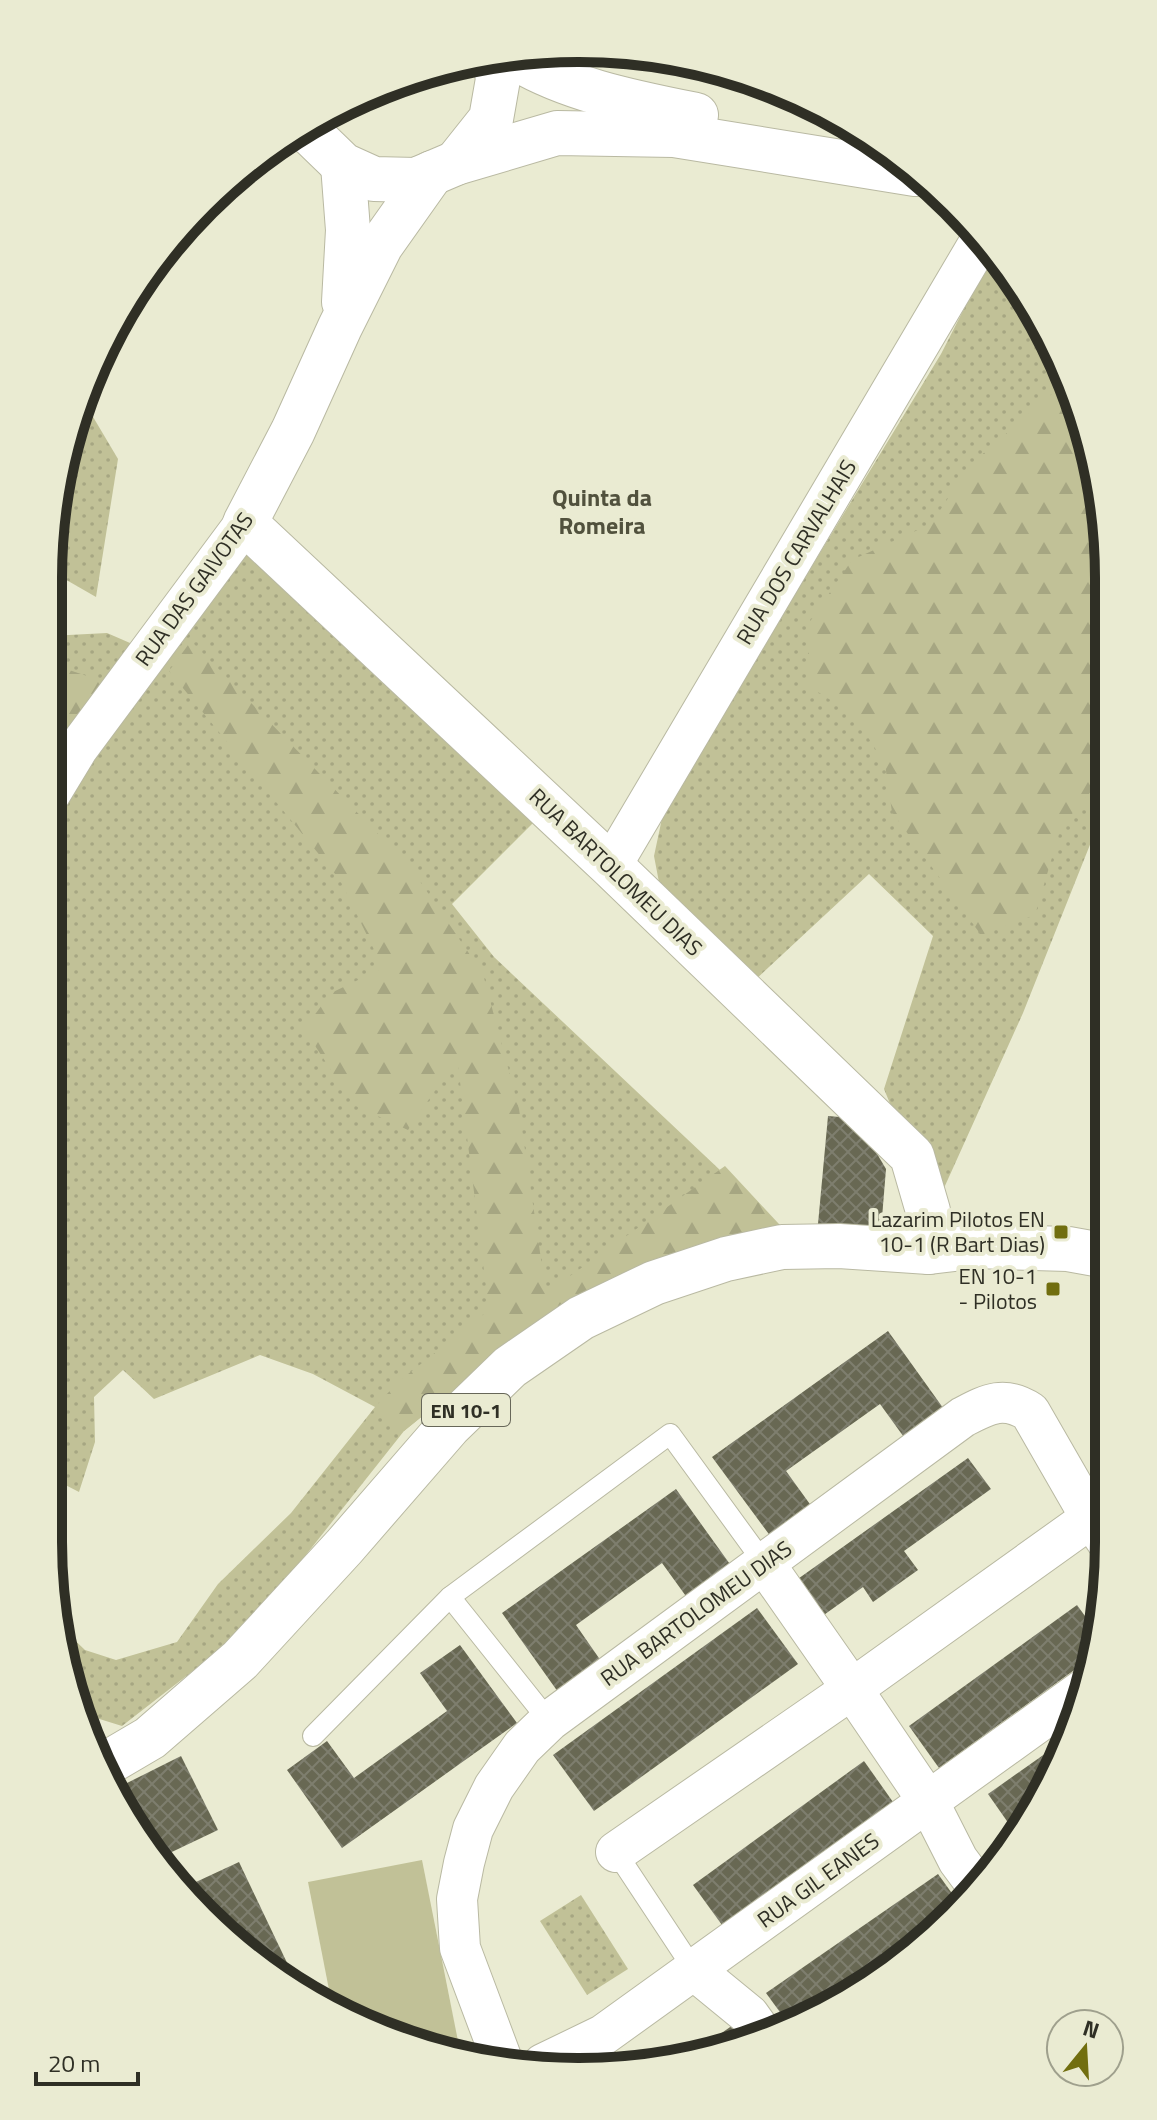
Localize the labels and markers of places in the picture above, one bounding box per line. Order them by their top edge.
place label: Lazarim Pilotos EN 10-1 (R Bart Dias) [871,1202,1045,1261]
marker: Lazarim Pilotos EN 10-1 (R Bart Dias) [1052,1223,1070,1241]
place label: EN 10-1 - Pilotos [958,1259,1037,1318]
marker: EN 10-1 - Pilotos [1044,1280,1062,1298]

